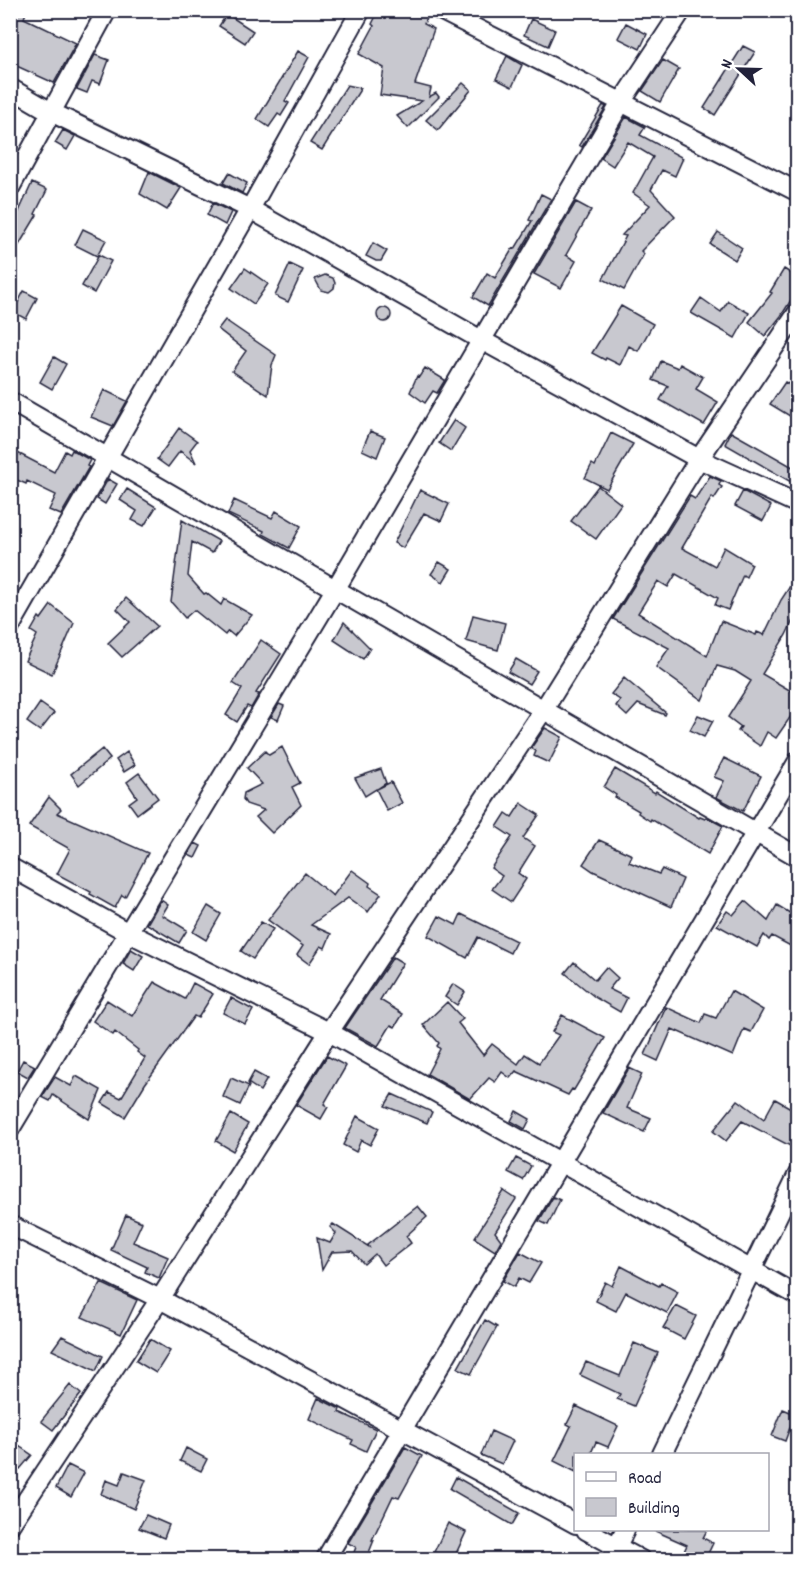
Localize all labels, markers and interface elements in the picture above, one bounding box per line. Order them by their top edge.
north arrow [709,39,769,99]
text: N [715,56,740,72]
legend [574,1453,769,1531]
text: Road [628,1467,662,1492]
text: Building [628,1497,680,1522]

